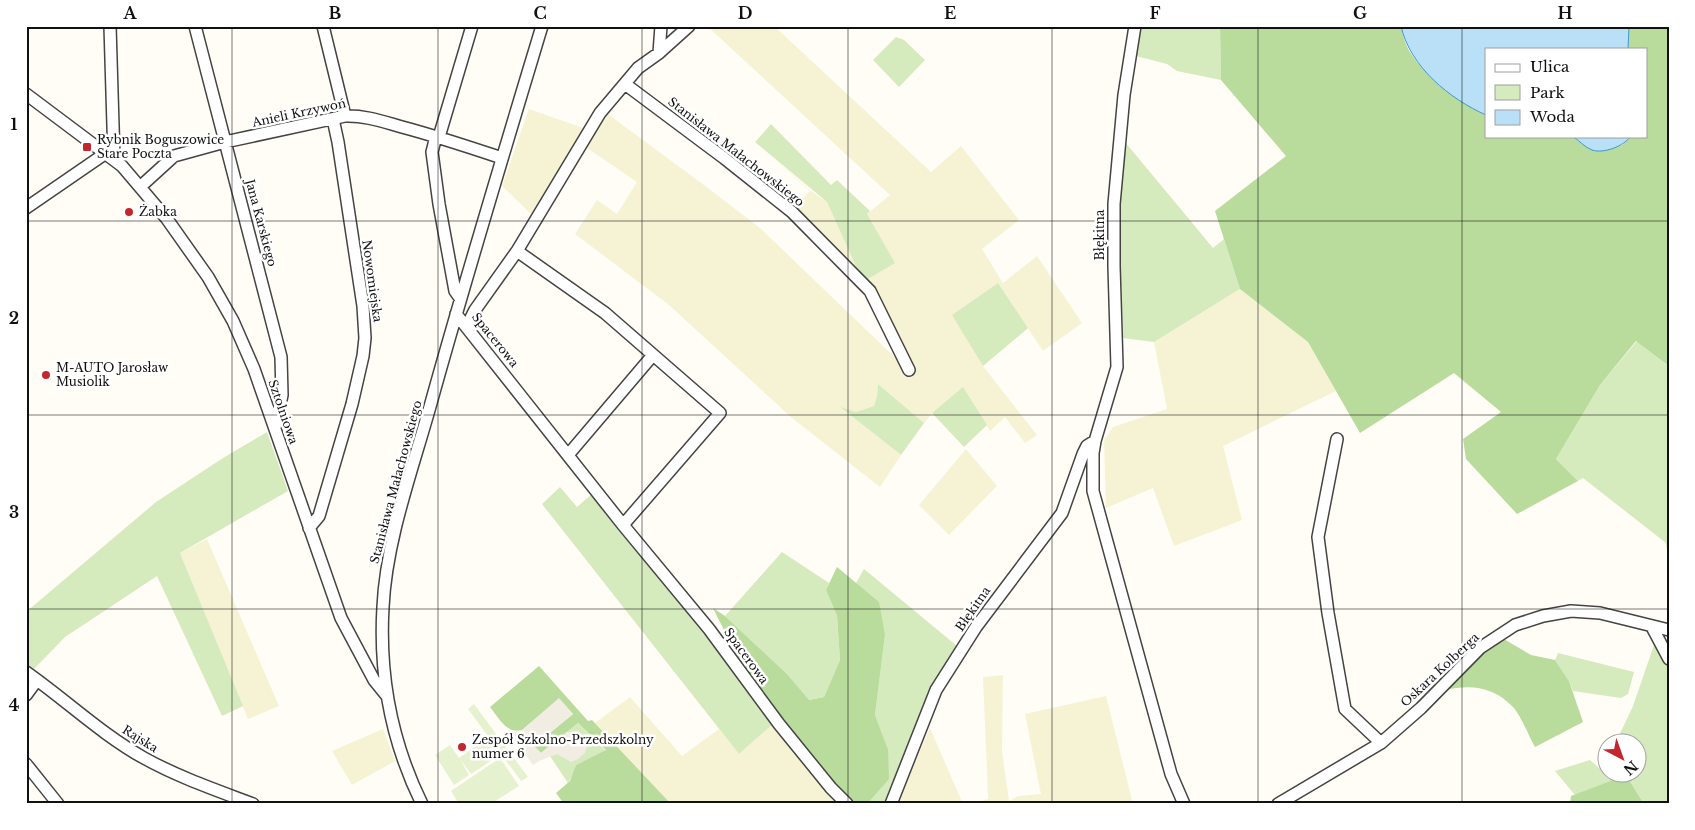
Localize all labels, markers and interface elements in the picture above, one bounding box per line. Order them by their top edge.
text: A [123,3,138,23]
text: B [329,3,342,23]
text: C [533,3,547,23]
text: D [738,3,752,23]
text: E [944,3,956,23]
text: F [1149,3,1161,23]
text: G [1353,3,1367,23]
text: H [1557,3,1573,23]
legend [1485,48,1648,138]
text: Ulica [1530,57,1570,76]
text: Park [1530,83,1566,102]
street label: Stanisława Małachowskiego [665,94,807,209]
street label: Anieli Krzywoń [250,95,347,130]
text: Woda [1529,107,1575,126]
text: 1 [11,114,18,134]
place label: Rybnik Boguszowice Stare Poczta [97,132,224,161]
marker: Rybnik Boguszowice Stare Poczta [81,141,93,153]
street label: Jana Karskiego [242,176,280,268]
place label: Żabka [139,203,177,219]
marker: Żabka [123,206,135,218]
street label: Błękitna [1092,209,1107,260]
street label: Nowomiejska [359,239,386,323]
text: 2 [9,308,19,328]
street label: Spacerowa [469,309,522,370]
place label: M-AUTO Jarosław Musiolik [56,360,169,389]
marker: M-AUTO Jarosław Musiolik [40,369,52,381]
street label: Sztolniowa [265,378,302,446]
street label: Stanisława Małachowskiego [366,398,425,565]
text: 3 [9,502,19,522]
street label: Błękitna [952,583,994,634]
street label: Spacerowa [721,625,772,687]
street label: Oskara Kolberga [1397,629,1482,710]
text: 4 [9,695,19,715]
street label: Rajska [120,722,161,756]
place label: Zespół Szkolno-Przedszkolny numer 6 [472,732,654,761]
north arrow [1598,732,1648,782]
marker: Zespół Szkolno-Przedszkolny numer 6 [456,741,468,753]
text: N [1620,757,1641,779]

